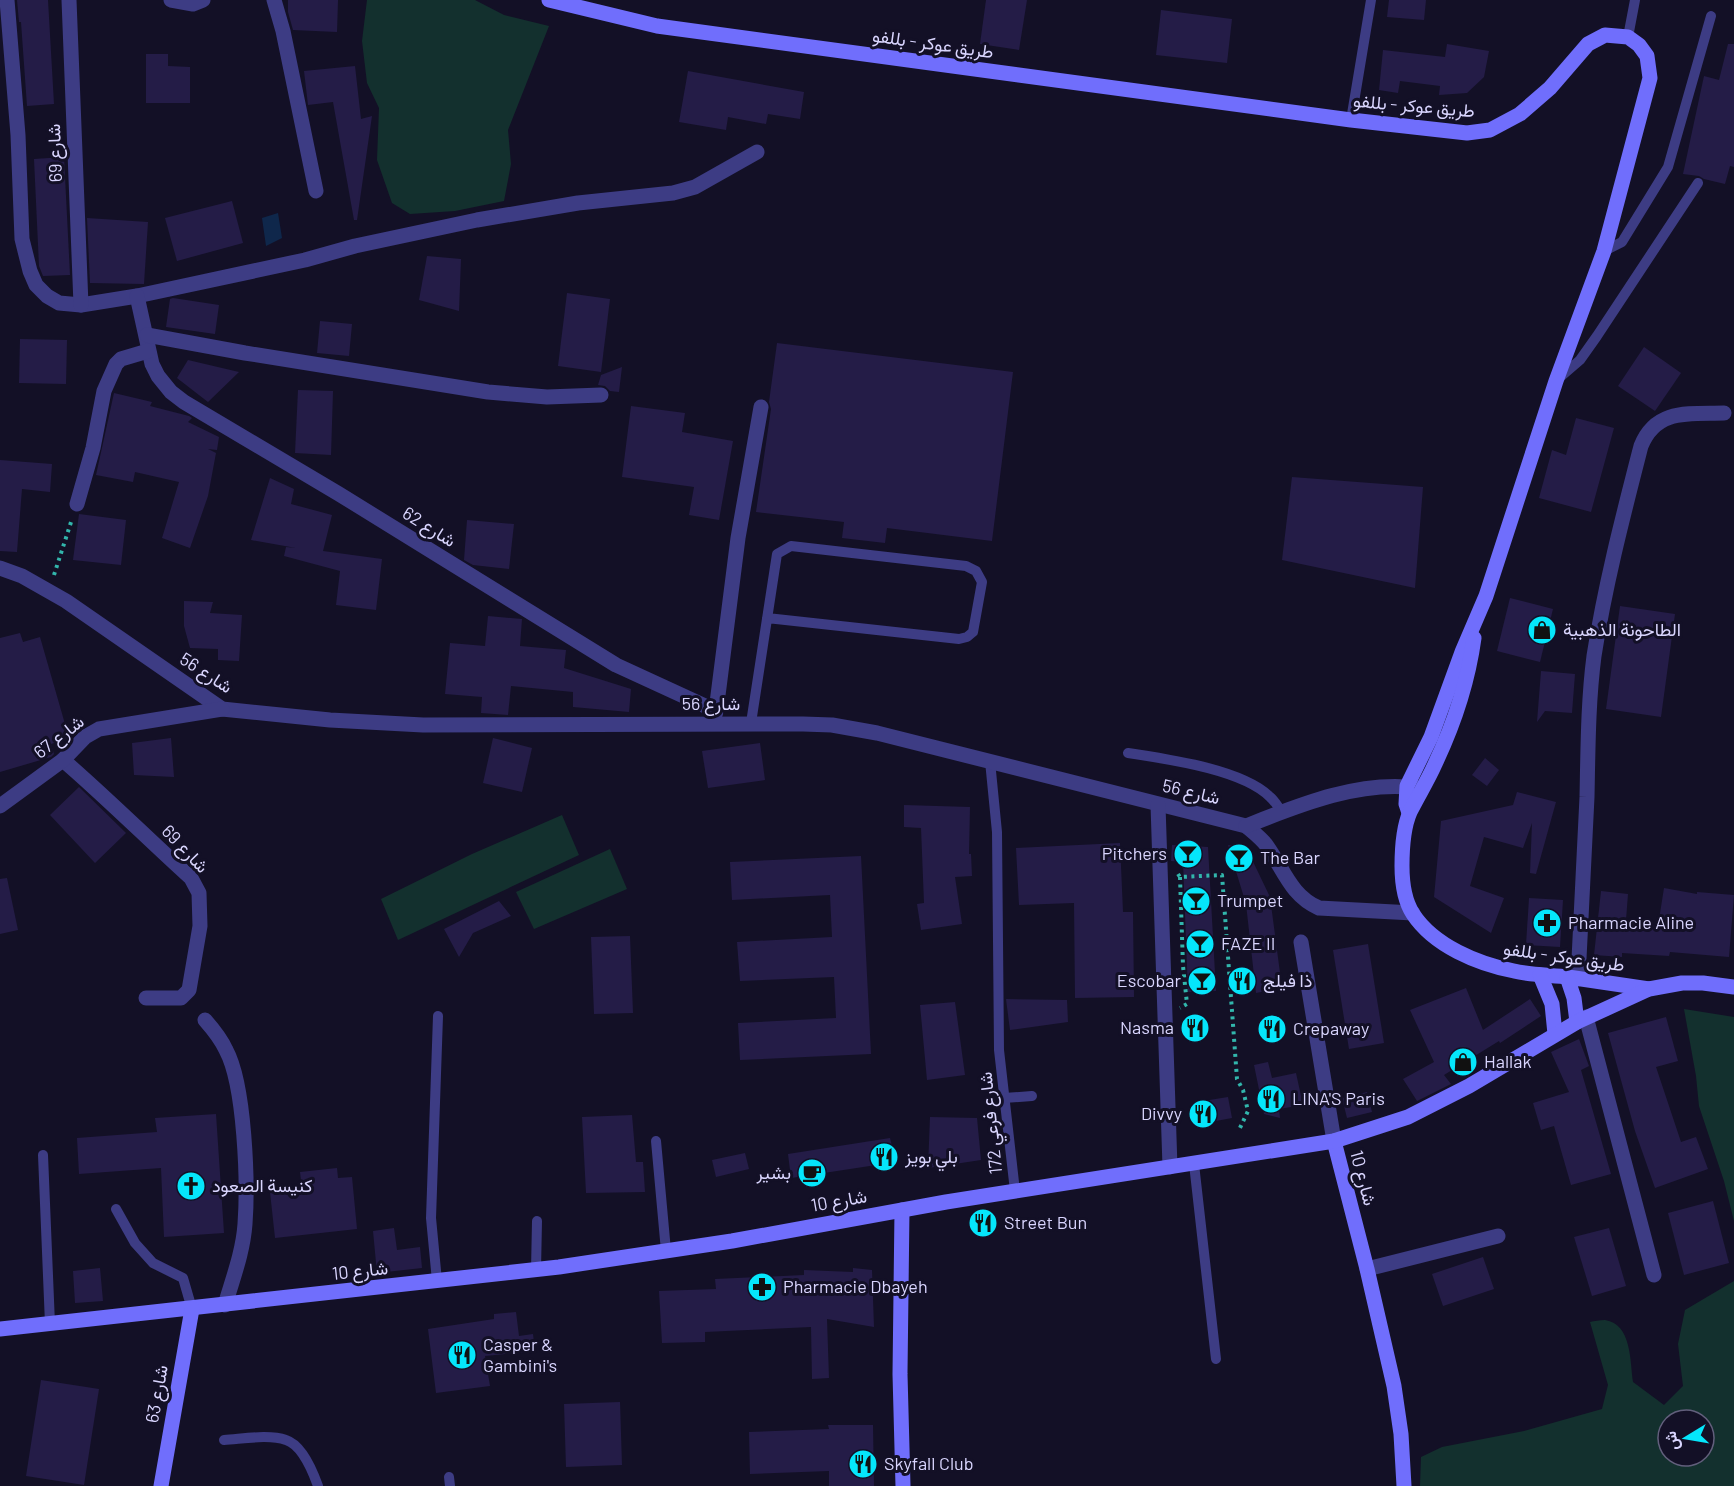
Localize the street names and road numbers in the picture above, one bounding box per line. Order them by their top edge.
street label: طريق عوكر - بللفو [871,24,995,63]
street label: طريق عوكر - بللفو [1352,89,1476,122]
street label: شارع 69 [42,123,68,183]
street label: شارع 62 [398,501,460,553]
street label: شارع 56 [175,647,237,699]
street label: شارع 56 [682,692,740,716]
street label: شارع 67 [29,710,89,764]
street label: شارع 56 [1160,774,1222,810]
street label: شارع 69 [156,820,214,878]
street label: طريق عوكر - بللفو [1502,937,1626,976]
street label: شارع فرعي 172 [974,1070,1011,1175]
street label: شارع 10 [1344,1148,1382,1208]
street label: شارع 10 [809,1184,869,1218]
street label: شارع 10 [331,1256,389,1286]
street label: شارع 63 [140,1363,174,1425]

